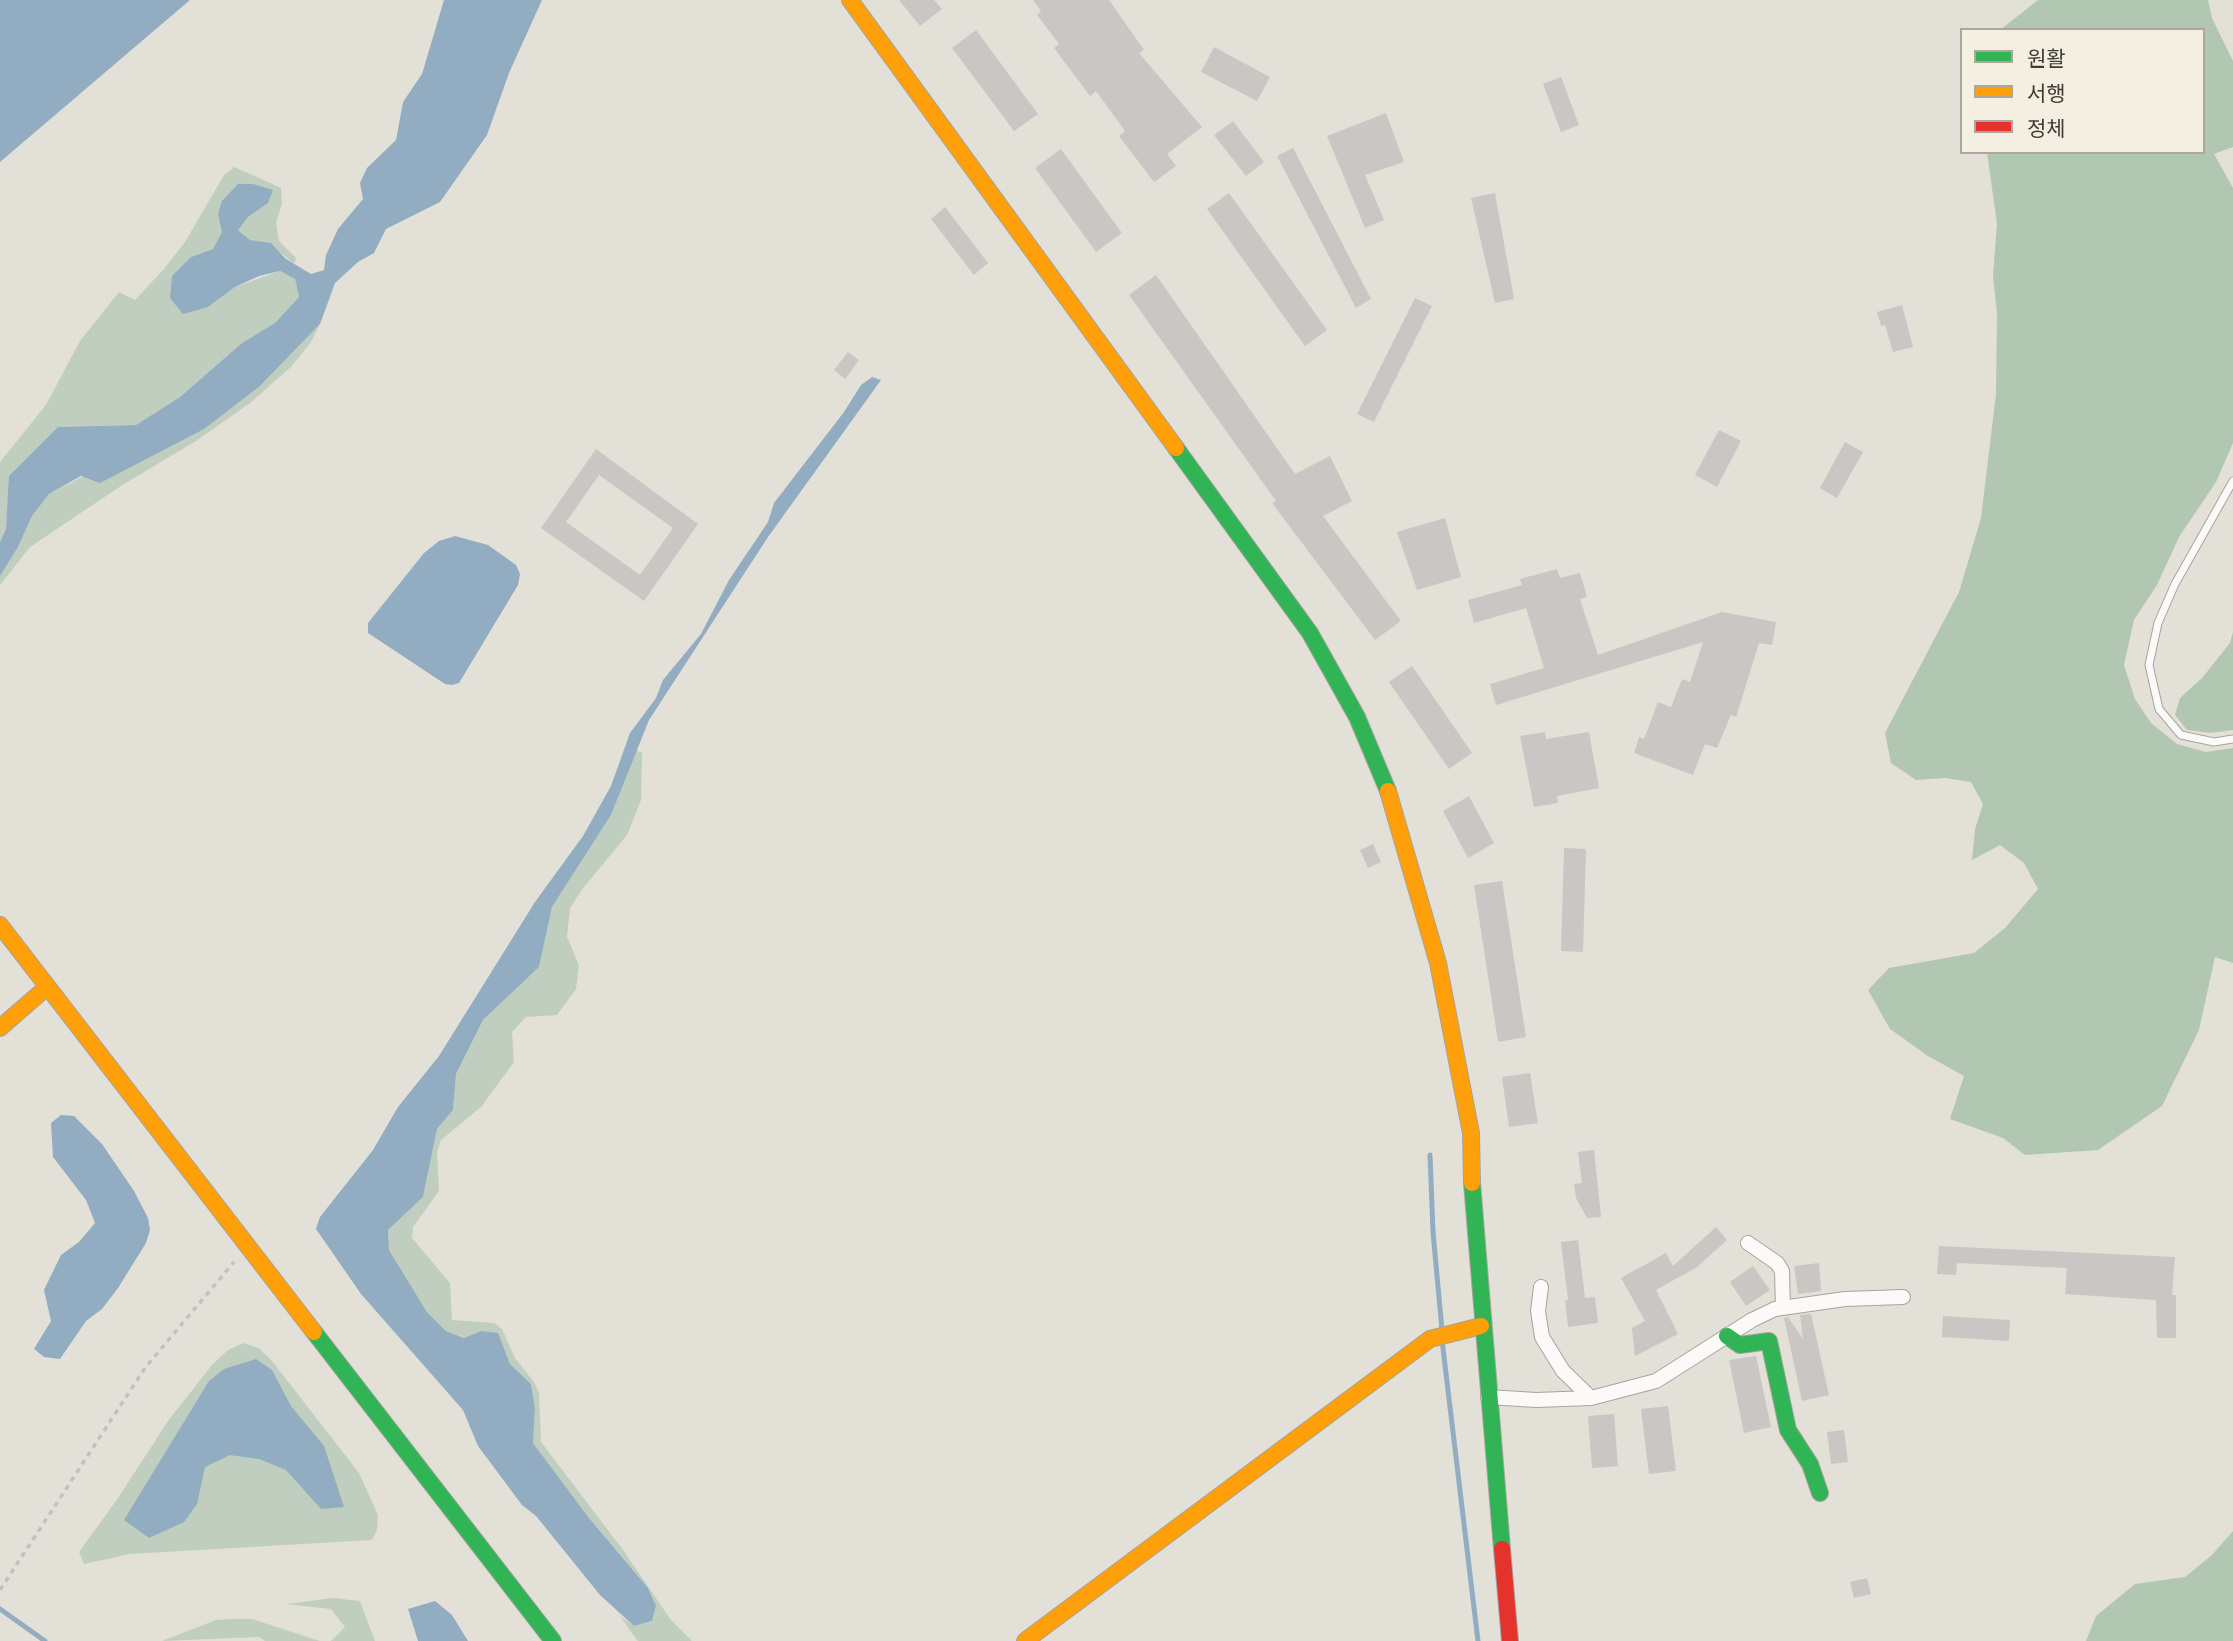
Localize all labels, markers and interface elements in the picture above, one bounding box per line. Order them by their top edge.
legend [1960,28,2205,154]
text: 원활 [2027,45,2066,72]
text: 서행 [2027,80,2066,107]
text: 정체 [2027,115,2066,142]

